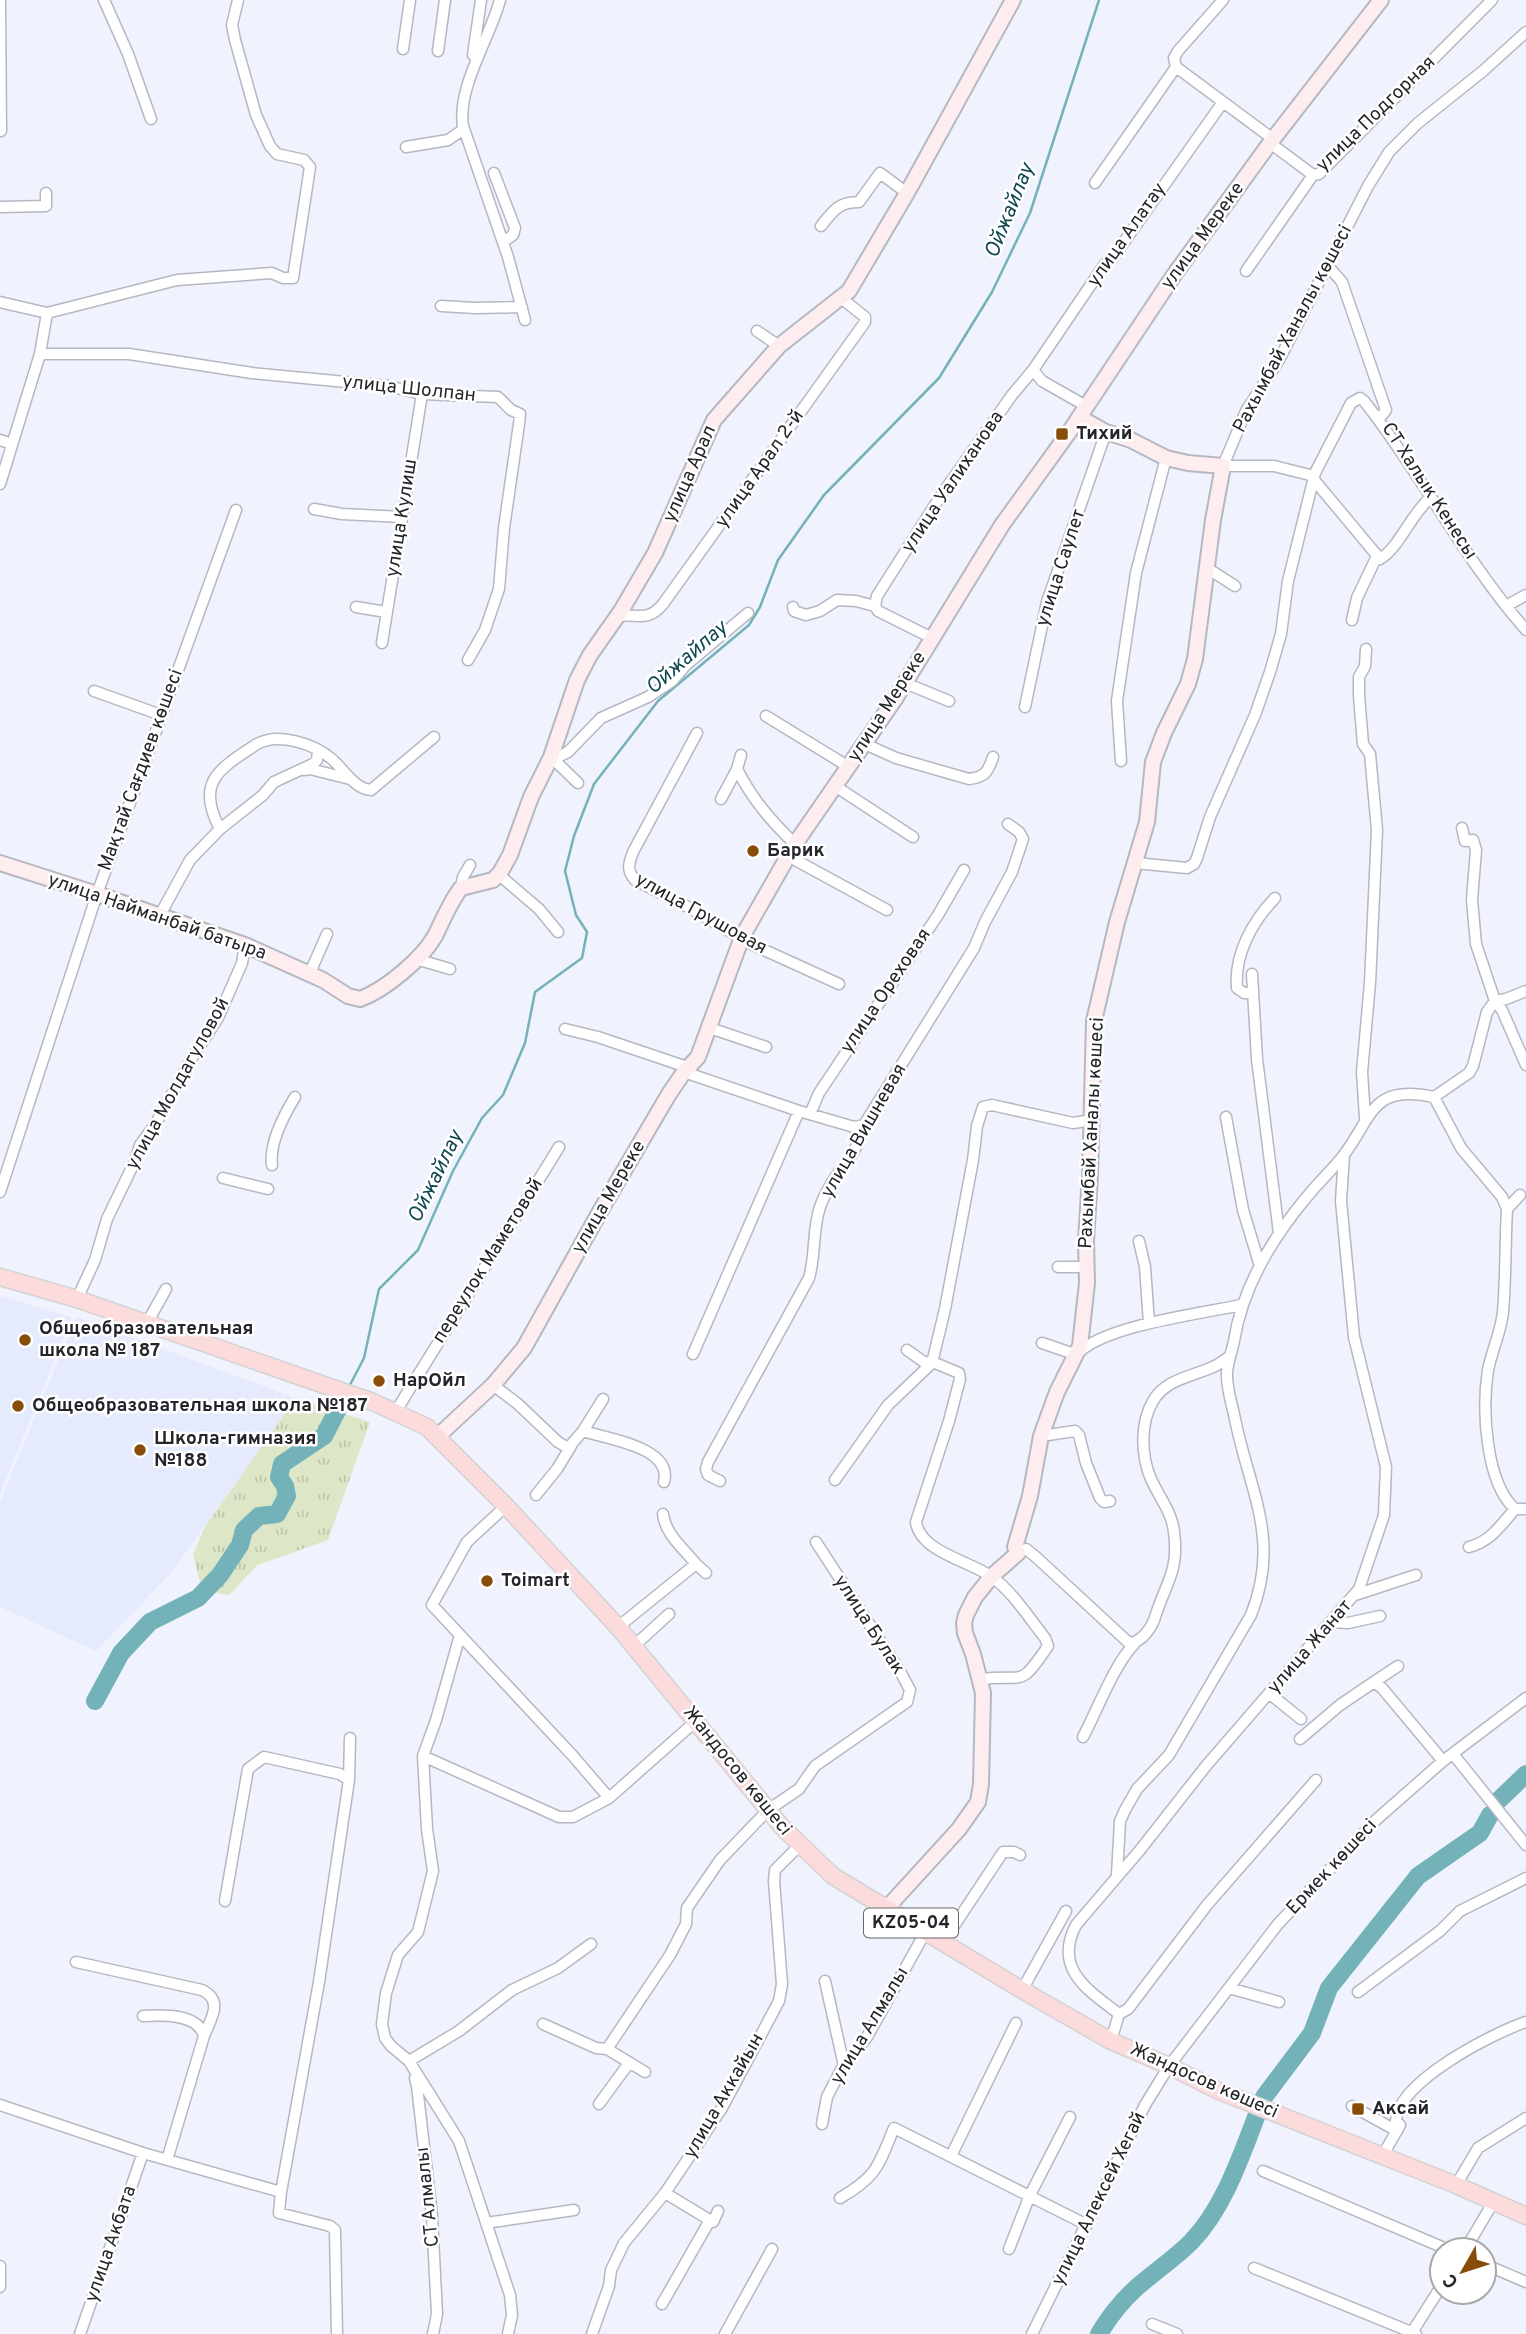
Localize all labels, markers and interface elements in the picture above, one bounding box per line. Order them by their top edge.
street label: улица Подгорная [1311,51,1441,177]
water label: Ойжайлау [979,159,1042,262]
street label: улица Алатау [1082,178,1172,292]
street label: улица Мереке [1156,178,1250,294]
street label: Рахымбай Ханалы көшесі [1228,221,1358,437]
street label: улица Шолпан [341,370,477,408]
street label: улица Арал 2-й [710,405,810,533]
street label: улица Уалиханова [897,406,1009,558]
street label: СТ Халык Кенесы [1376,418,1482,564]
street label: улица Арал [658,422,722,526]
place label: Тихий [1076,422,1132,446]
marker: Тихий [1054,426,1070,442]
street label: улица Кулиш [381,457,423,579]
street label: улица Саулет [1031,506,1091,630]
water label: Ойжайлау [640,614,734,701]
street label: улица Мереке [842,647,932,767]
street label: Мақтай Сағдиев көшесі [93,666,189,874]
place label: Барик [767,839,825,863]
marker: Барик [745,843,761,859]
street label: улица Найманбай батыра [44,868,270,966]
street label: улица Грушовая [631,868,771,960]
street label: улица Ореховая [835,924,937,1058]
street label: улица Молдагуловой [121,994,235,1174]
street label: Рахымбай Ханалы көшесі [1074,1017,1110,1249]
street label: улица Вишневая [816,1059,912,1203]
water label: Ойжайлау [402,1125,471,1228]
street label: улица Мереке [567,1136,651,1258]
street label: переулок Маметовой [427,1174,549,1348]
place label: Общеобразовательная школа № 187 [39,1317,254,1363]
marker: Общеобразовательная школа № 187 [17,1332,33,1348]
place label: НарОйл [393,1369,466,1393]
marker: НарОйл [371,1373,387,1389]
place label: Общеобразовательная школа №187 [32,1394,368,1418]
marker: Общеобразовательная школа №187 [10,1398,26,1414]
place label: Школа-гимназия №188 [154,1427,317,1473]
marker: Школа-гимназия №188 [132,1442,148,1458]
place label: Toimart [501,1569,570,1593]
street label: улица Булак [828,1571,910,1679]
marker: Toimart [479,1573,495,1589]
street label: улица Жанат [1262,1595,1358,1699]
street label: Жандосов көшесі [677,1701,797,1841]
street label: Ермек көшесі [1281,1814,1383,1920]
road number: KZ05-04 [864,1909,958,1938]
street label: улица Алмалы [826,1963,914,2089]
street label: улица Аккайын [678,2029,770,2163]
street label: Жандосов көшесі [1126,2038,1282,2124]
place label: Аксай [1372,2097,1429,2121]
marker: Аксай [1350,2101,1366,2117]
street label: улица Алексей Хегай [1047,2108,1151,2290]
street label: СТ Алмалы [411,2146,445,2248]
street label: улица Акбата [80,2183,142,2305]
north arrow [1428,2236,1498,2306]
text: С [1438,2268,1464,2293]

